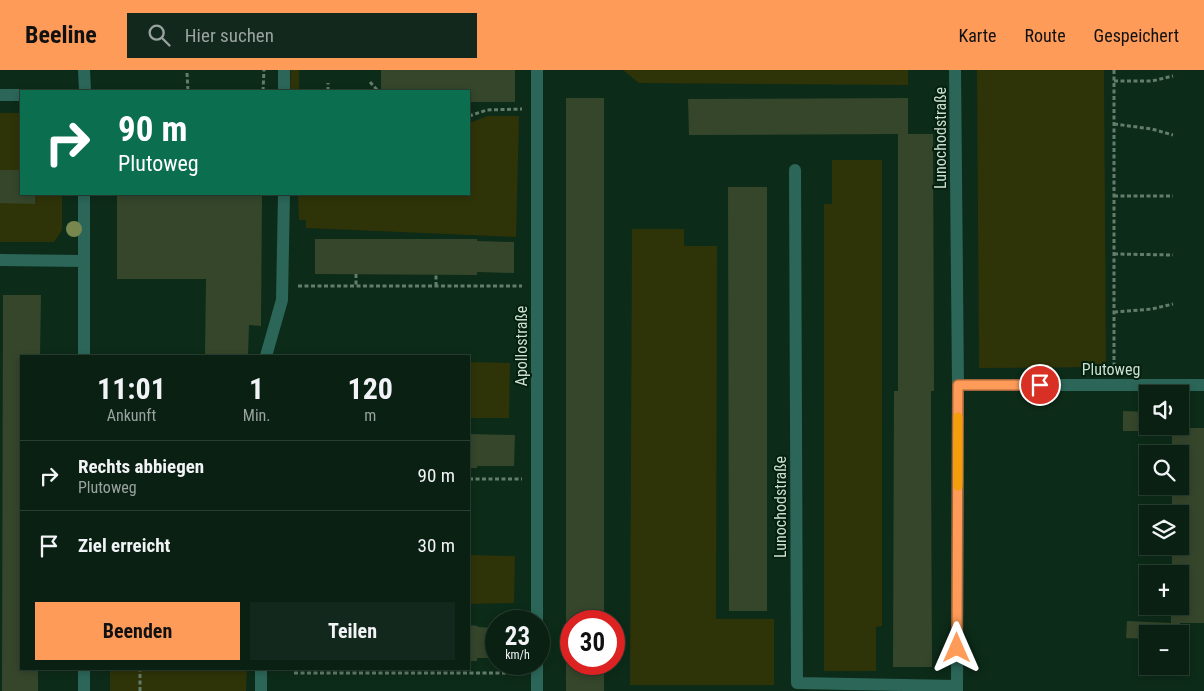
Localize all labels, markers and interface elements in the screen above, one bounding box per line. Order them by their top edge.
search box [127,13,477,58]
text: Beeline [25,21,97,49]
icon: search [145,21,173,49]
text: Hier suchen [185,24,274,47]
text: Karte [958,25,997,46]
text: Route [1025,25,1066,46]
text: Gespeichert [1094,25,1179,46]
street label: Lunochodstraße [931,87,950,189]
text: 90 m [118,109,187,150]
icon: right [35,110,100,175]
text: Plutoweg [118,151,199,176]
street label: Apollostraße [512,306,531,386]
street label: Plutoweg [1082,360,1140,379]
pin [1019,364,1061,406]
text: 11:01 [97,371,166,406]
text: 1 [249,371,264,406]
text: 120 [348,371,393,406]
icon: arrive [1026,371,1054,399]
map controls [1139,385,1189,675]
button: sound [1139,385,1189,435]
text: Ankunft [107,406,156,425]
text: Min. [243,406,271,425]
text: m [364,406,376,425]
button: search [1139,445,1189,495]
text: Rechts abbiegen [78,455,204,478]
street label: Lunochodstraße [771,456,790,558]
icon: right [35,462,63,490]
text: 90 m [418,464,455,487]
text: Plutoweg [78,478,137,497]
button: layers [1139,505,1189,555]
icon: arrive [35,532,63,560]
text: Ziel erreicht [78,534,170,557]
text: 30 m [418,534,455,557]
button: + [1139,565,1189,615]
button: Beenden [35,602,240,660]
button: Teilen [250,602,455,660]
speed limit sign: 30 [560,610,625,675]
position arrow [930,621,982,673]
text: 23 [505,622,530,651]
button: − [1139,625,1189,675]
text: km/h [505,648,530,662]

